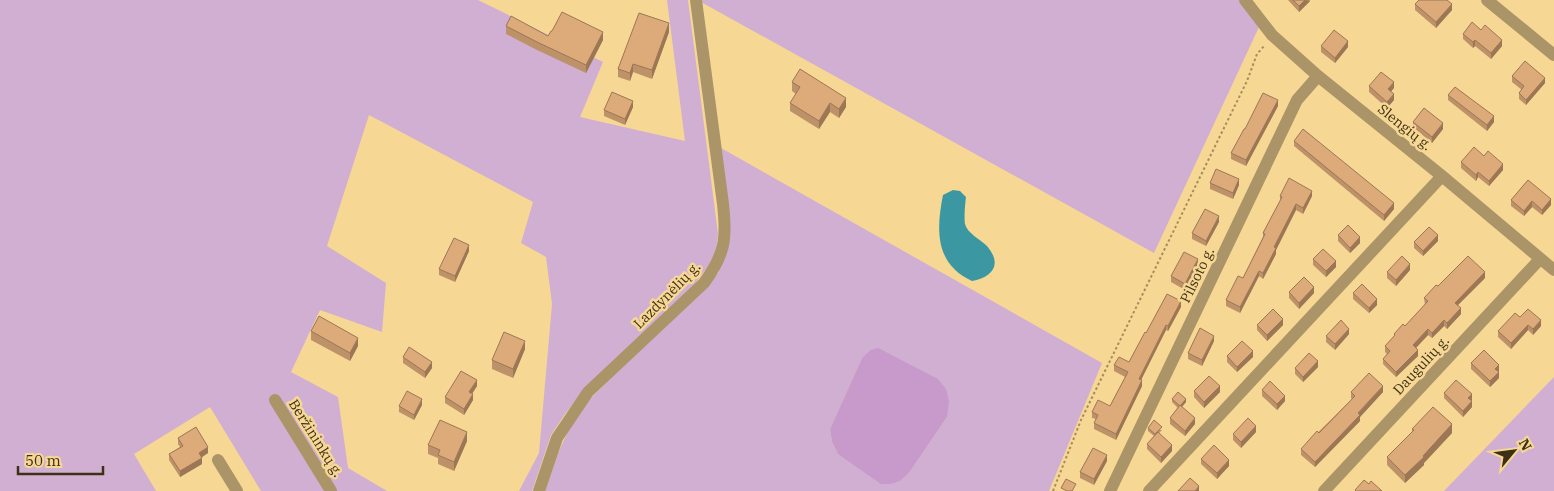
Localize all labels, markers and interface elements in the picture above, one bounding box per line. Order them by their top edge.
street label: Slengių g. [1374,100,1436,154]
street label: Pilsoto g. [1176,244,1218,306]
street label: Lazdynėlių g. [630,258,704,332]
street label: Daugulių g. [1389,332,1453,398]
street label: Beržininkų g. [285,396,347,480]
north arrow [1489,426,1539,476]
text: N [1515,435,1536,454]
scale bar [18,444,102,476]
text: 50 m [25,451,61,470]

